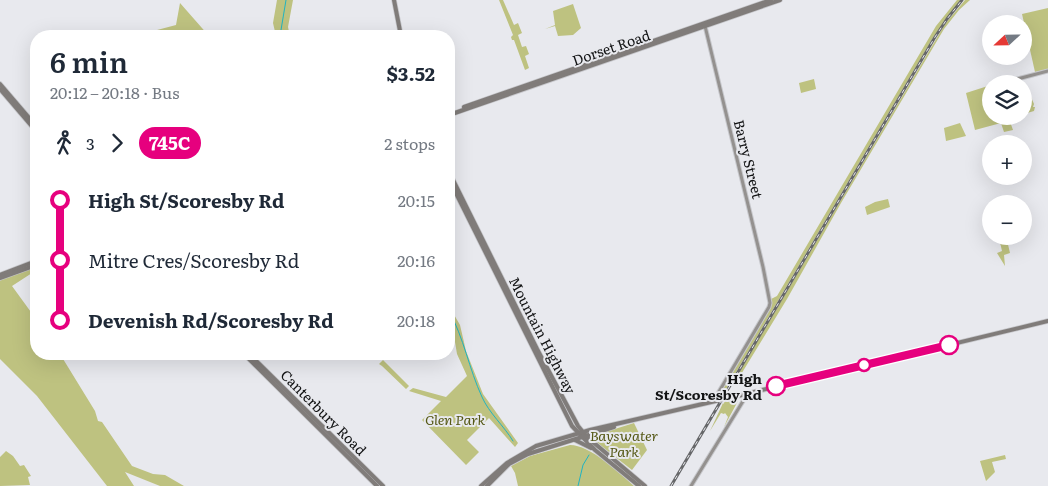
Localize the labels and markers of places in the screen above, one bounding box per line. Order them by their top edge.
unlabelled marker [939,335,959,355]
unlabelled marker [857,358,871,372]
place label: High St/Scoresby Rd [655,368,762,404]
marker: High St/Scoresby Rd [766,376,786,396]

